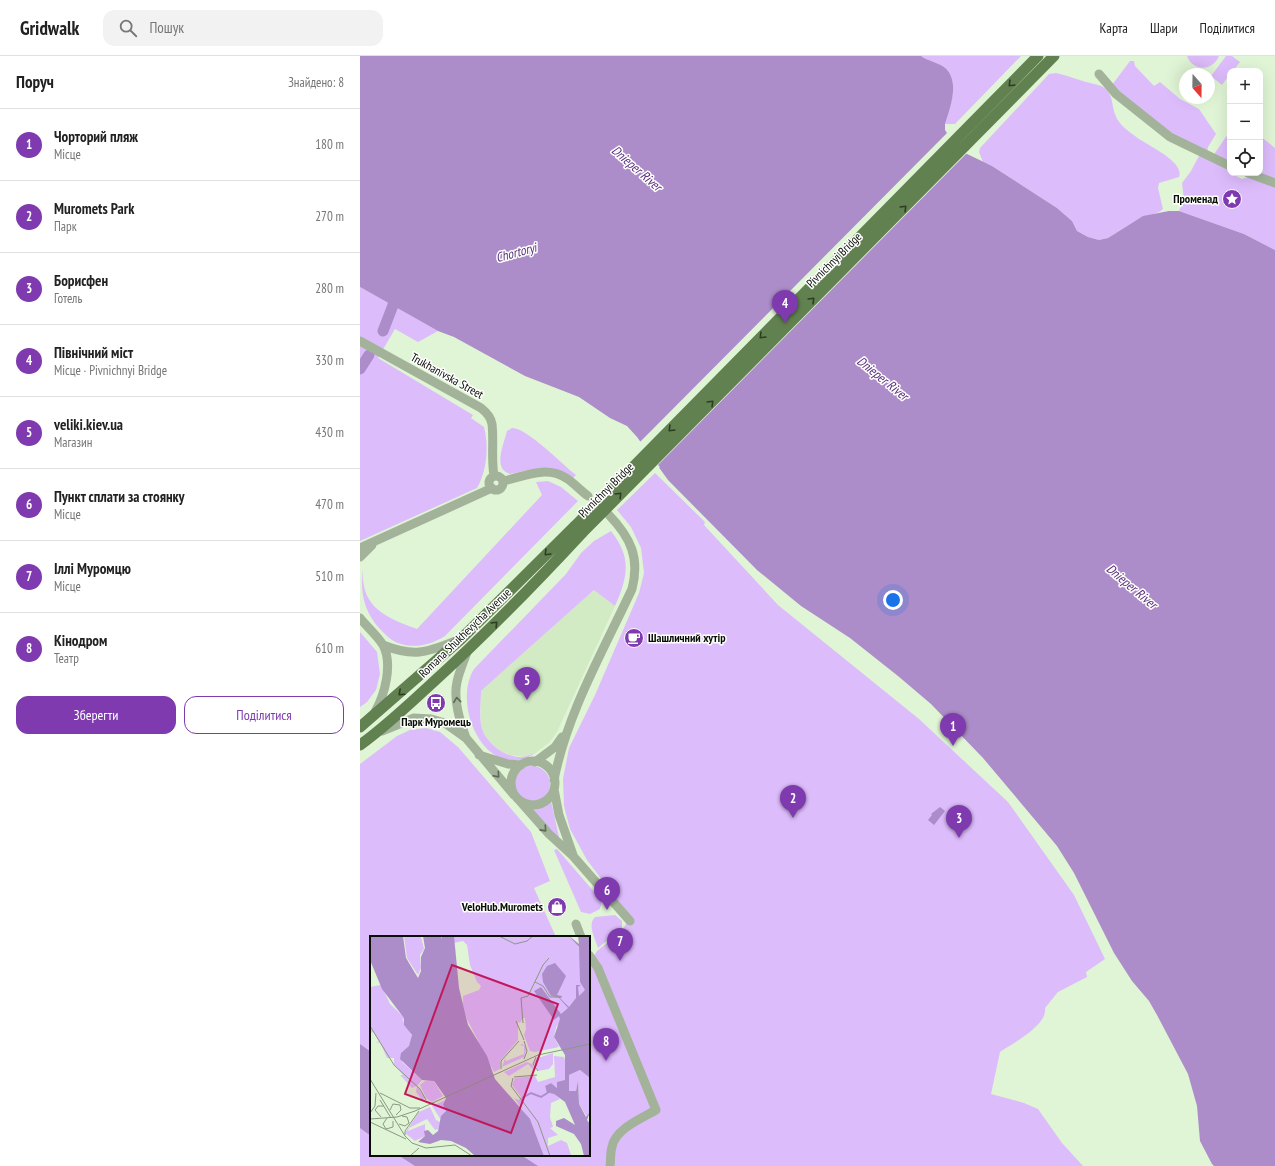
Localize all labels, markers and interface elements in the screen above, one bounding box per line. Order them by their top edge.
search box [103,10,383,46]
text: Gridwalk [20,16,79,40]
icon: search [117,17,139,39]
text: Пошук [149,18,184,37]
text: Карта [1099,19,1128,37]
text: Шари [1150,19,1178,37]
text: Поділитися [1200,19,1255,37]
north arrow [1179,68,1215,104]
map controls [1227,68,1263,176]
button: + [1227,68,1263,104]
text: Поруч [16,71,54,93]
text: Знайдено: 8 [288,74,344,91]
one-way arrow [1008,79,1016,87]
button: − [1227,104,1263,140]
text: Чорторий пляж [54,127,138,146]
text: 1 [26,136,32,153]
text: 180 m [315,136,344,153]
button: locate [1227,140,1263,176]
water label: Dnieper River [608,142,667,196]
text: Місце [54,146,81,163]
place icon: Променад [1221,188,1243,210]
place label: Променад [1173,191,1218,206]
text: Muromets Park [54,199,134,218]
one-way arrow [899,205,906,213]
text: 2 [26,208,32,225]
text: 270 m [315,208,344,225]
text: Парк [54,218,77,235]
street label: Pivnichnyi Bridge [803,229,864,290]
water label: Chortoryi [494,238,540,266]
text: Борисфен [54,271,108,290]
text: 3 [26,280,32,297]
text: 280 m [315,280,344,297]
text: Готель [54,290,82,307]
pin: 4 [772,290,798,323]
one-way arrow [807,297,815,305]
one-way arrow [760,331,767,339]
text: Північний міст [54,343,133,362]
street label: Trukhanivska Street [408,349,487,402]
text: 4 [26,352,32,369]
text: 330 m [315,352,344,369]
water label: Dnieper River [854,353,914,406]
text: Місце · Pivnichnyi Bridge [54,362,167,379]
one-way arrow [706,400,714,408]
text: veliki.kiev.ua [54,415,123,434]
text: 5 [26,424,32,441]
text: 430 m [315,424,344,441]
one-way arrow [668,424,676,432]
text: Магазин [54,434,92,451]
street label: Pivnichnyi Bridge [575,459,636,520]
text: Пункт сплати за стоянку [54,487,185,506]
one-way arrow [614,492,622,500]
text: 6 [26,496,32,513]
text: 470 m [315,496,344,513]
text: Місце [54,506,81,523]
one-way arrow [544,549,552,556]
text: Іллі Муромцю [54,559,131,578]
water label: Dnieper River [1103,560,1162,614]
text: 7 [26,568,32,585]
text: 510 m [315,568,344,585]
text: Місце [54,578,81,595]
street label: Romana Shukhevycha Avenue [415,585,514,680]
your location [883,590,903,610]
one-way arrow [490,621,498,629]
cafe icon: Шашличний хутір [623,627,645,649]
place label: Шашличний хутір [648,630,726,645]
text: Кінодром [54,631,107,650]
text: 8 [26,640,32,657]
text: 610 m [315,640,344,657]
text: Театр [54,650,79,667]
pin: 5 [514,667,540,700]
one-way arrow [398,688,405,695]
bus stop icon: Парк Муромець [425,692,447,714]
button: Зберегти [16,696,176,734]
button: Поділитися [184,696,344,734]
one-way arrow [452,697,461,703]
pin: 1 [940,713,966,746]
place label: Парк Муромець [401,714,471,729]
one-way arrow [492,771,499,778]
pin: 2 [780,785,806,818]
pin: 3 [946,805,972,838]
one-way arrow [540,825,547,832]
pin: 6 [594,877,620,910]
shop icon: VeloHub.Muromets [546,896,568,918]
place label: VeloHub.Muromets [461,899,543,914]
pin: 7 [607,928,633,961]
inset map [370,936,590,1156]
pin: 8 [593,1028,619,1061]

